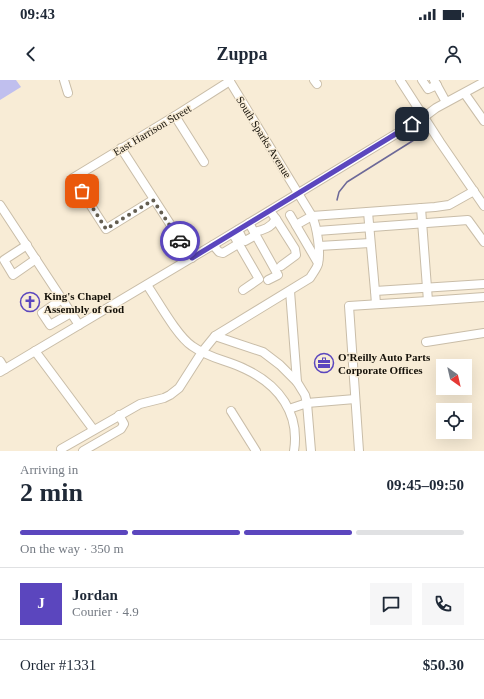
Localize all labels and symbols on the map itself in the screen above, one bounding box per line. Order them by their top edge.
street label: South Sparks Avenue [234,94,294,180]
street label: East Harrison Street [111,102,193,158]
pin [395,107,429,141]
pin [65,174,99,208]
courier [160,221,200,261]
place label: King's Chapel Assembly of God [44,290,124,315]
church icon: King's Chapel Assembly of God [19,291,41,313]
place label: O'Reilly Auto Parts Corporate Offices [338,351,431,376]
office icon: O'Reilly Auto Parts Corporate Offices [313,352,335,374]
north arrow [436,359,472,395]

